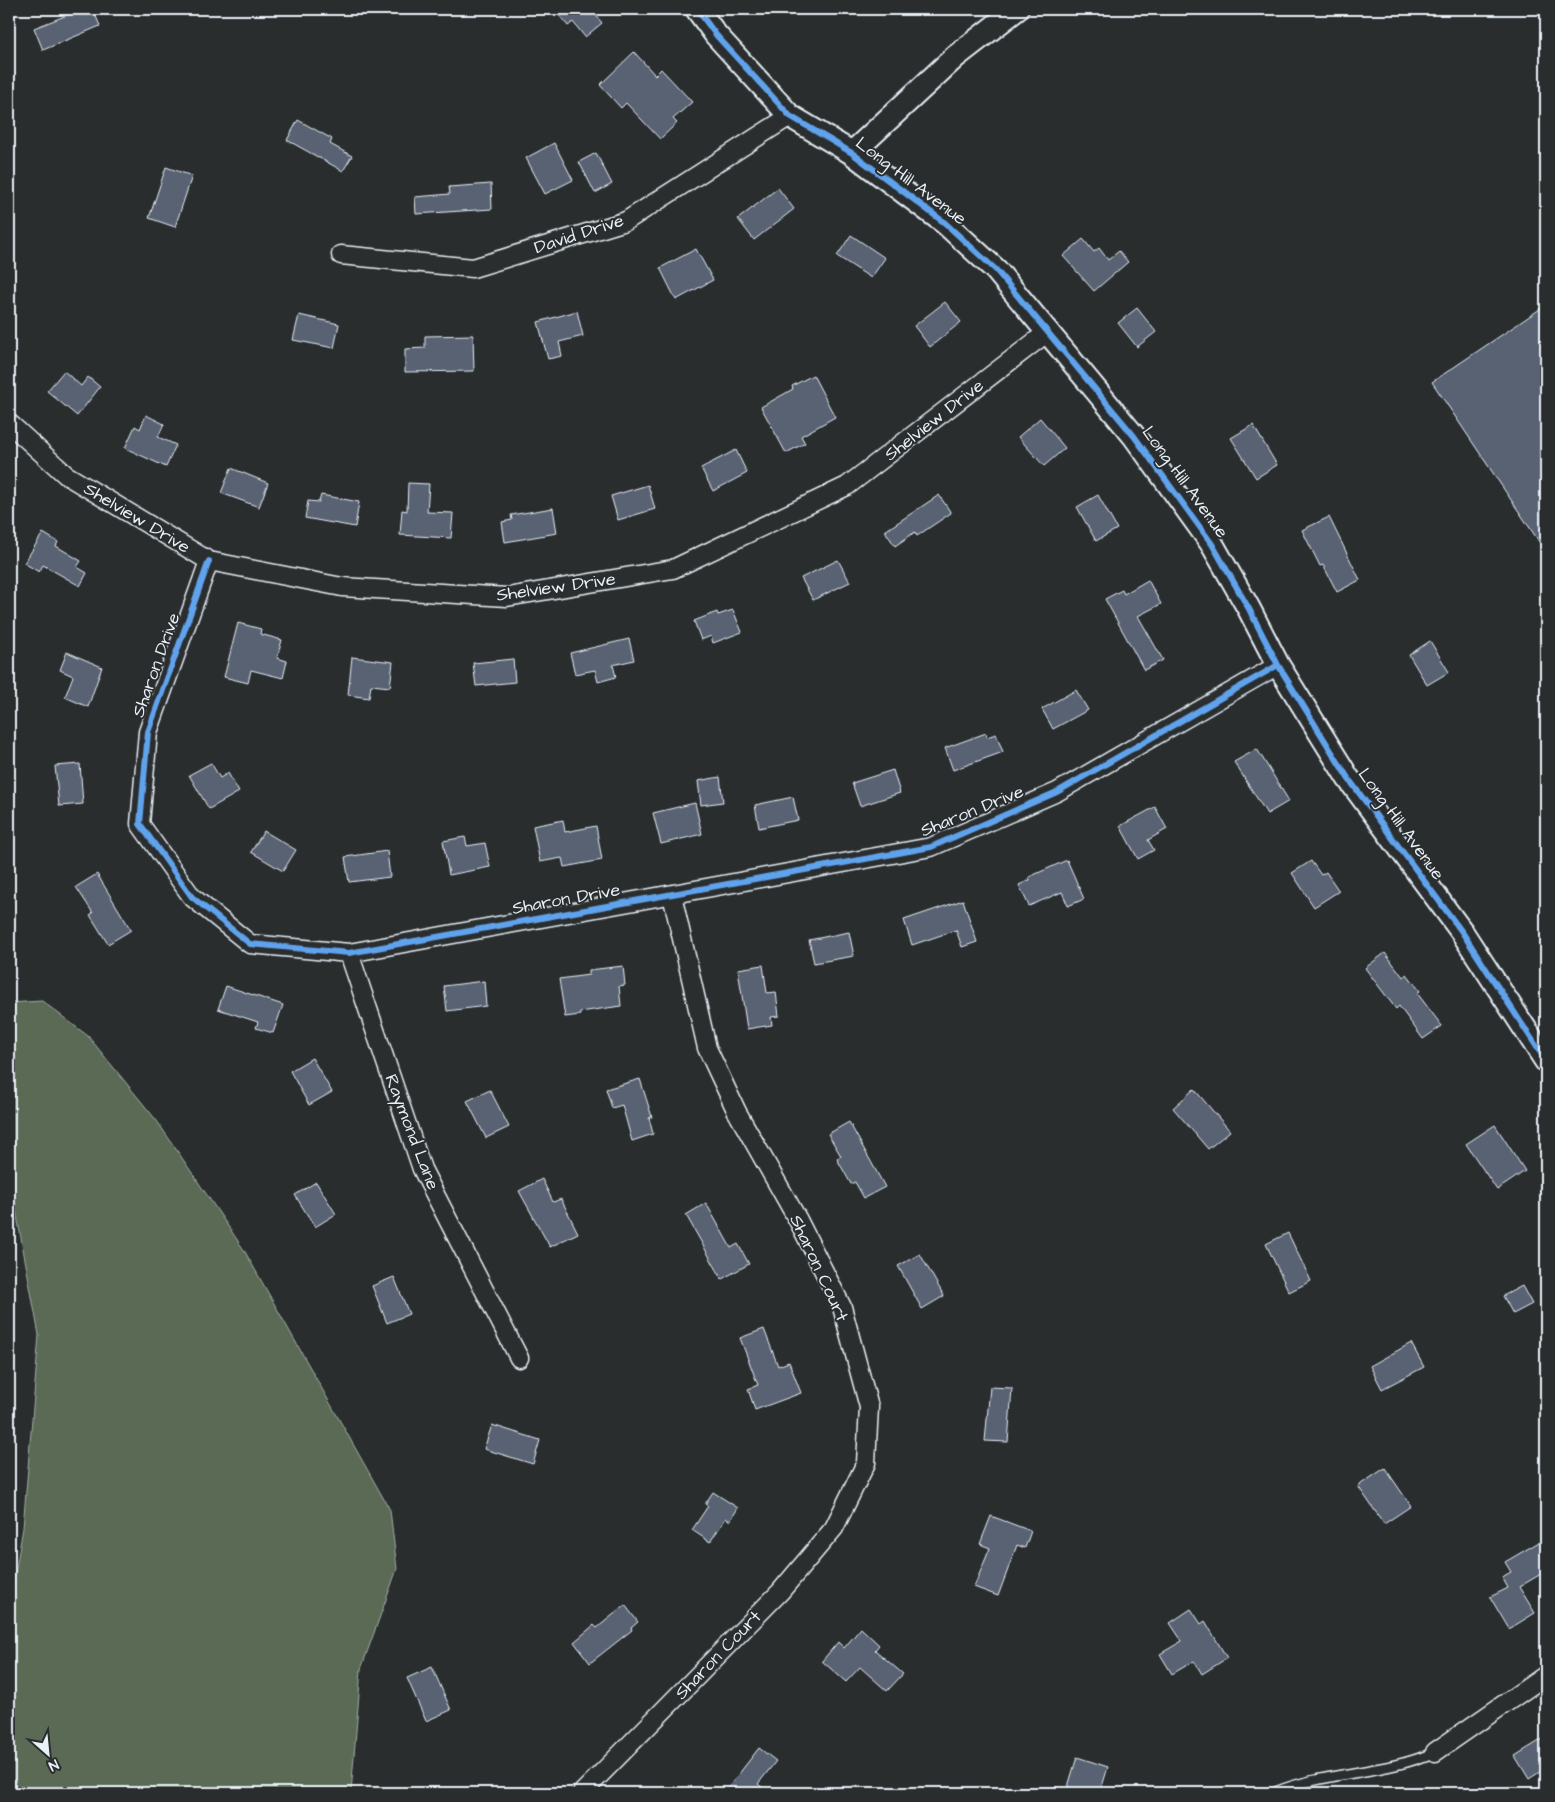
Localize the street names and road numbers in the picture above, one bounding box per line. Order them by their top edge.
street label: Long Hill Avenue [850,131,972,232]
street label: David Drive [531,208,627,260]
street label: Shelview Drive [879,373,989,467]
street label: Long Hill Avenue [1135,421,1234,544]
street label: Shelview Drive [79,476,195,560]
street label: Shelview Drive [495,566,617,608]
street label: Sharon Drive [126,609,187,721]
street label: Long Hill Avenue [1351,763,1450,886]
street label: Sharon Drive [917,779,1028,843]
street label: Sharon Drive [510,877,622,921]
street label: Raymond Lane [378,1071,446,1194]
street label: Sharon Court [783,1211,855,1326]
street label: Sharon Court [669,1604,767,1705]

